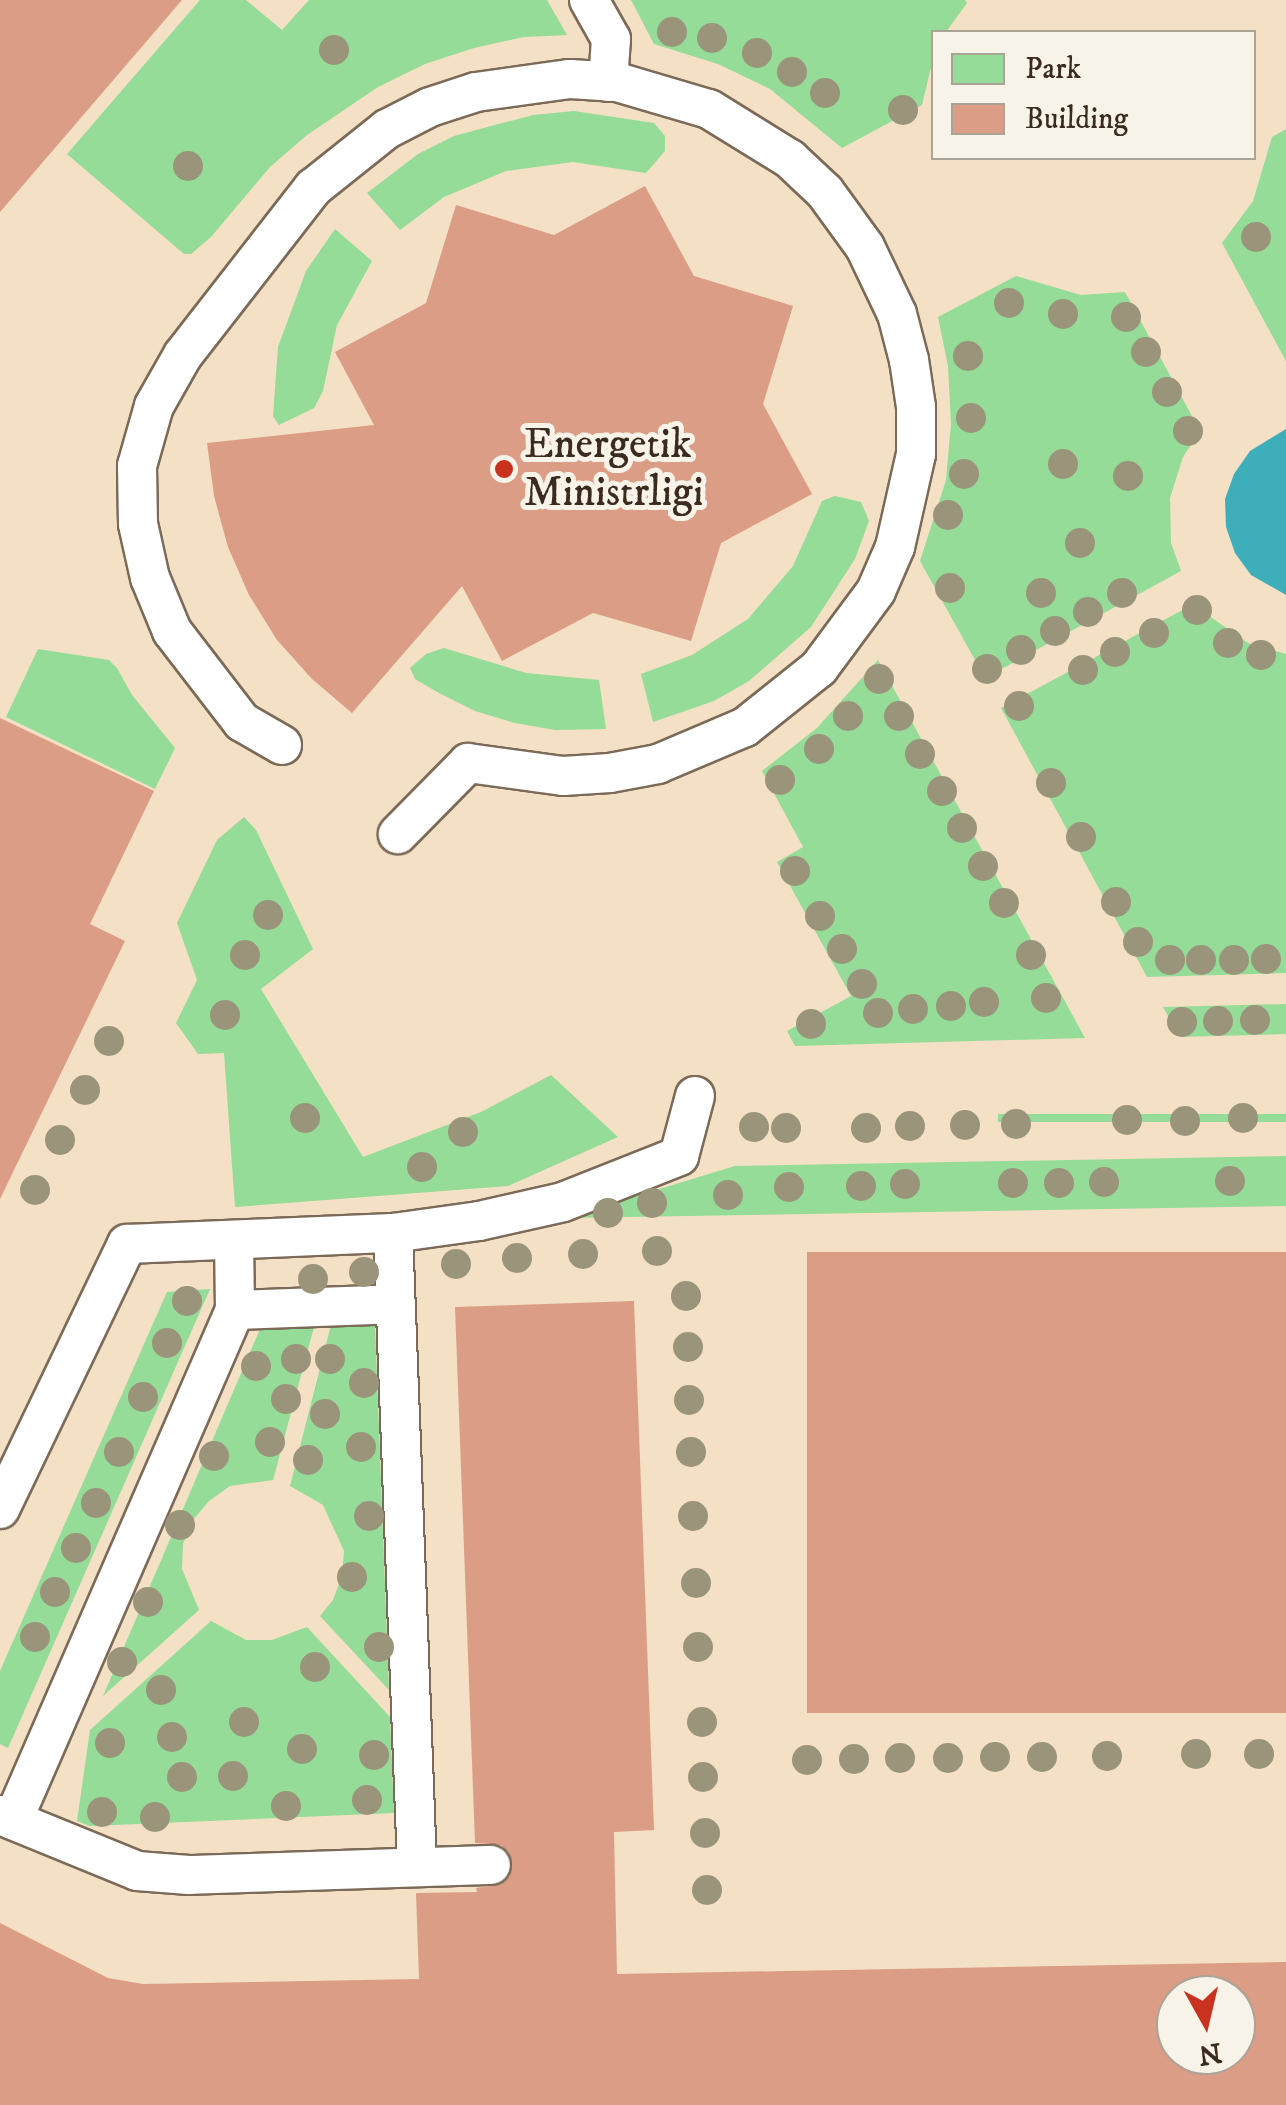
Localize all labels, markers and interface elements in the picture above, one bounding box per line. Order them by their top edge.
legend [931,30,1256,160]
text: Park [1025,51,1081,88]
text: Building [1025,101,1128,138]
place label: Energetik Ministrligi [524,420,704,518]
marker: Energetik Ministrligi [493,458,515,480]
north arrow [1156,1975,1256,2075]
text: N [1196,2034,1224,2072]

